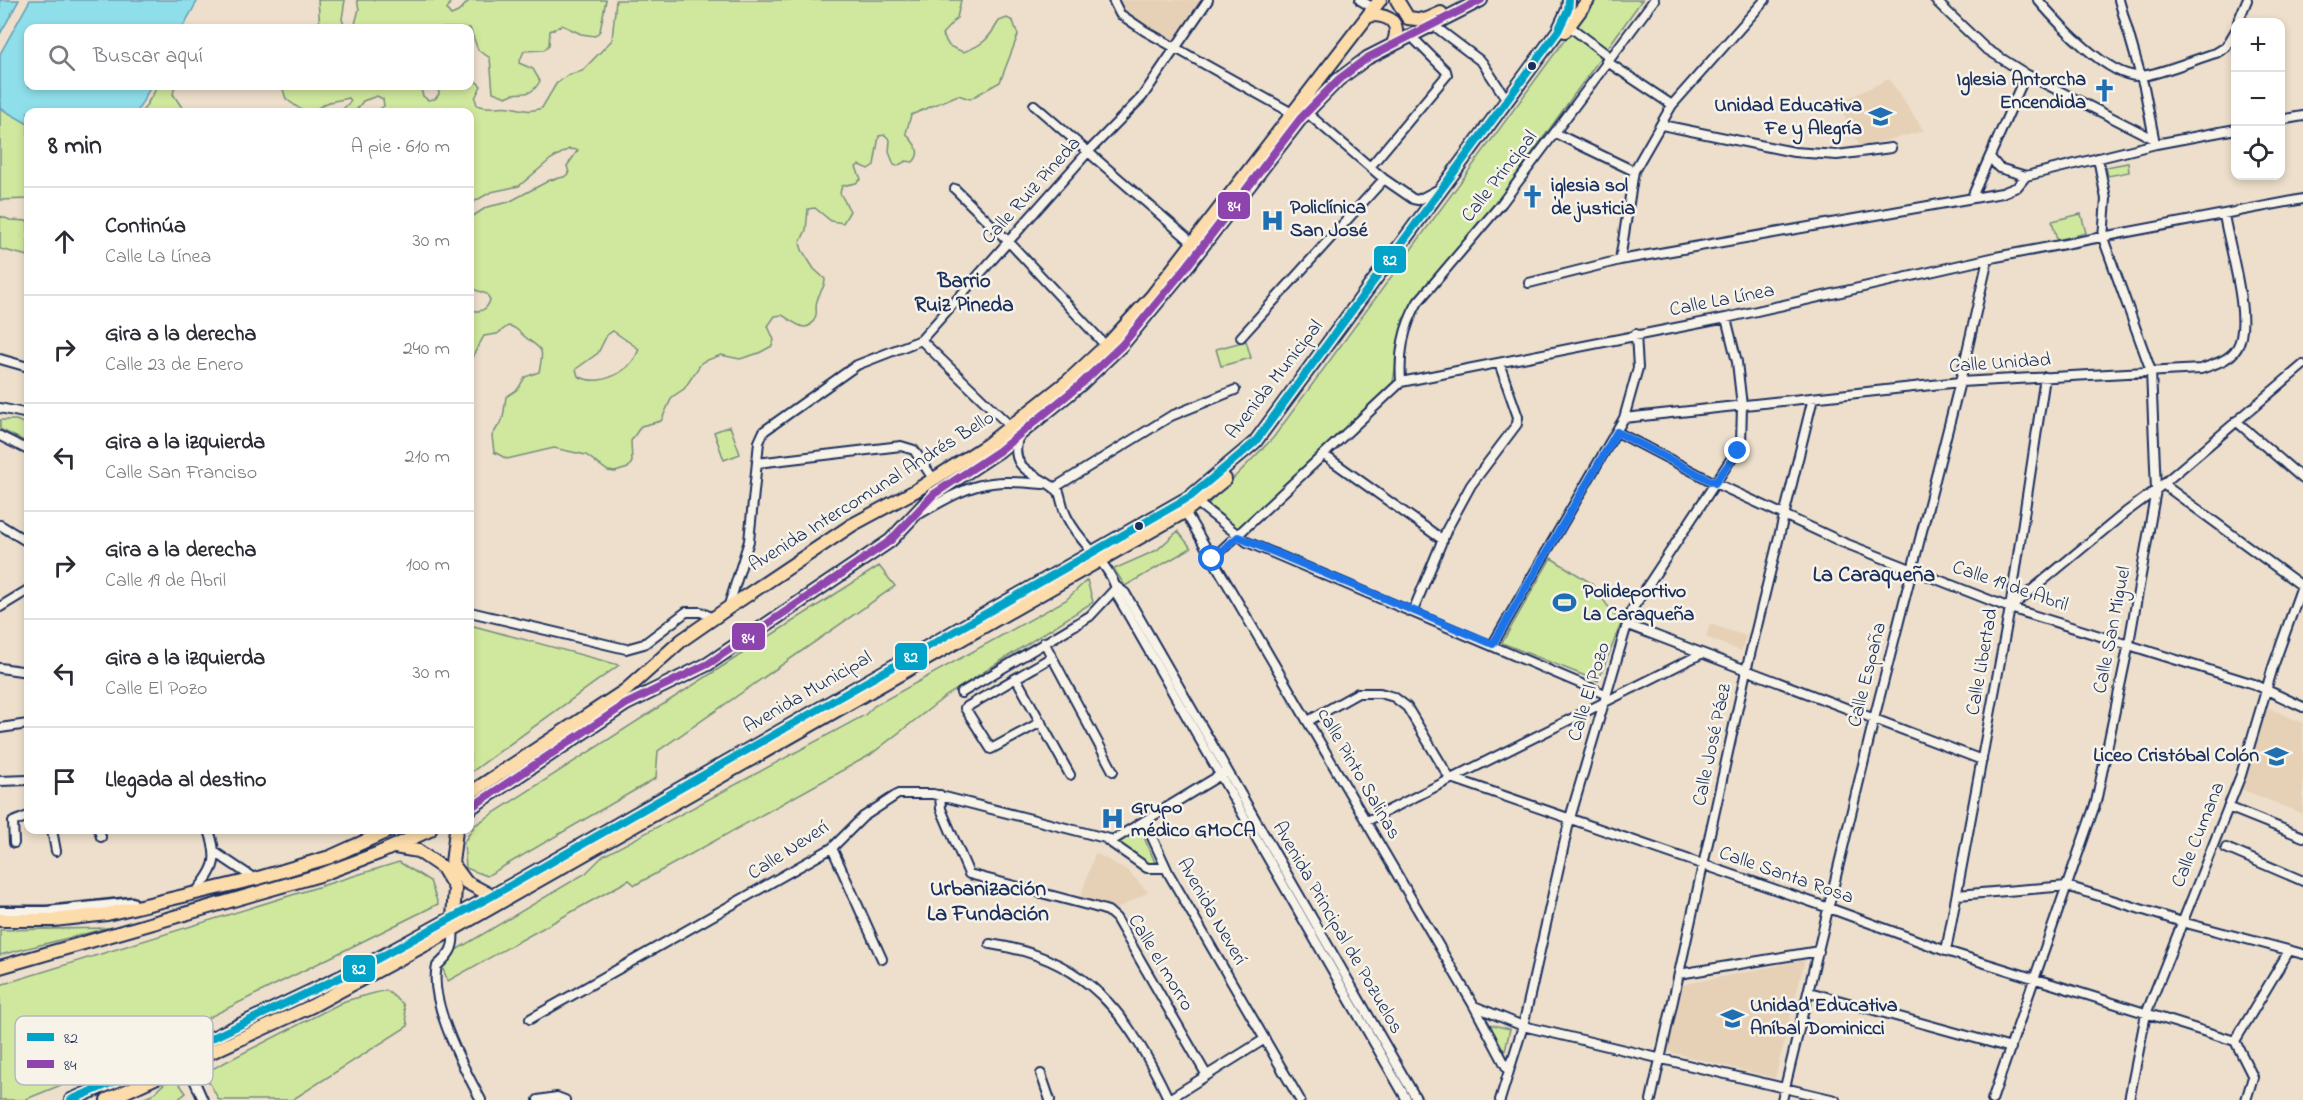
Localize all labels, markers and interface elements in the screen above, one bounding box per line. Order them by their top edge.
map controls [2231,18,2285,180]
button: + [2231,18,2285,72]
search box [24,24,474,90]
icon: search [45,41,78,74]
text: Buscar aquí [93,41,203,73]
unlabelled marker [1526,60,1538,72]
place label: Iglesia Antorcha Encendida [1957,66,2086,118]
button: − [2231,72,2285,126]
church icon: Iglesia Antorcha Encendida [2091,78,2117,104]
place label: Unidad Educativa Fe y Alegría [1714,92,1862,145]
school or university icon: Unidad Educativa Fe y Alegría [1867,104,1893,130]
street label: Calle Principal [1455,125,1545,229]
button: locate [2231,126,2285,180]
text: 8 min [48,128,102,166]
street label: Calle Ruiz Pineda [975,130,1089,252]
text: A pie · 610 m [351,133,450,162]
place label: iglesia sol de justicia [1551,172,1636,224]
church icon: iglesia sol de justicia [1520,184,1546,210]
line badge: 84 [1217,191,1251,220]
place label: Policlínica San José [1290,194,1369,246]
text: 84 [1227,195,1241,219]
hospital icon: Policlínica San José [1259,207,1285,233]
text: Continúa [105,211,186,243]
icon: ahead [48,225,81,258]
text: 30 m [413,227,450,256]
text: Calle La Línea [105,243,211,272]
line badge: 82 [1373,245,1407,274]
text: 82 [1382,249,1397,273]
district label: Barrio Ruiz Pineda [915,267,1013,321]
street label: Calle La Línea [1667,277,1777,325]
street label: Avenida Municipal [1219,314,1331,446]
text: Gira a la derecha [105,319,256,351]
icon: right [48,333,81,366]
text: 240 m [403,335,450,364]
street label: Calle Unidad [1948,346,2052,382]
text: Calle 23 de Enero [105,351,243,380]
street label: Avenida Intercomunal Andrés Bello [743,404,1001,580]
text: Gira a la izquierda [105,427,265,459]
route end [1724,437,1750,463]
icon: left [48,441,81,474]
text: 210 m [405,443,450,472]
text: Calle San Franciso [105,459,257,488]
unlabelled marker [1133,520,1145,532]
text: Gira a la derecha [105,535,256,567]
route start [1198,545,1224,571]
icon: right [48,549,81,582]
text: 100 m [406,551,450,580]
street label: Calle 19 de Abril [1948,554,2072,620]
district label: La Caraqueña [1813,560,1935,592]
street label: Calle San Miguel [2086,564,2141,696]
text: Calle 19 de Abril [105,567,226,596]
place label: Polideportivo La Caraqueña [1583,578,1694,630]
sports icon: Polideportivo La Caraqueña [1552,590,1578,616]
street label: Calle Libertad [1959,606,2007,718]
street label: Calle España [1841,620,1895,730]
line badge: 84 [731,622,766,651]
text: 84 [741,627,755,651]
street label: Calle El Pozo [1561,639,1619,745]
line badge: 82 [894,642,928,671]
text: Gira a la izquierda [105,643,265,675]
street label: Avenida Municipal [738,644,878,742]
text: 82 [903,646,918,670]
icon: left [48,657,81,690]
text: 30 m [413,659,450,688]
text: Calle El Pozo [105,675,208,704]
street label: Calle José Páez [1686,680,1740,809]
street label: calle Pinto Salinas [1309,703,1407,845]
place label: Liceo Cristóbal Colón [2093,742,2259,771]
school or university icon: Liceo Cristóbal Colón [2264,743,2290,769]
icon: arrive [48,765,81,798]
text: Llegada al destino [105,765,266,797]
street label: Calle Cumana [2165,778,2233,892]
place label: Grupo médico GMOCA [1131,794,1256,846]
hospital icon: Grupo médico GMOCA [1100,806,1126,832]
street label: Calle Neverí [743,814,835,888]
street label: Avenida Principal de Pozuelos [1264,816,1410,1040]
street label: Calle Santa Rosa [1715,839,1857,913]
street label: Avenida Neverí [1169,853,1253,971]
district label: Urbanización La Fundación [927,874,1049,931]
street label: Calle el morro [1120,909,1200,1017]
line badge: 82 [342,954,376,983]
text: 82 [351,958,366,982]
place label: Unidad Educativa Aníbal Dominicci [1750,992,1898,1044]
school or university icon: Unidad Educativa Aníbal Dominicci [1719,1005,1745,1031]
legend [15,1016,213,1085]
text: 82 [64,1027,78,1051]
text: 84 [64,1054,77,1078]

